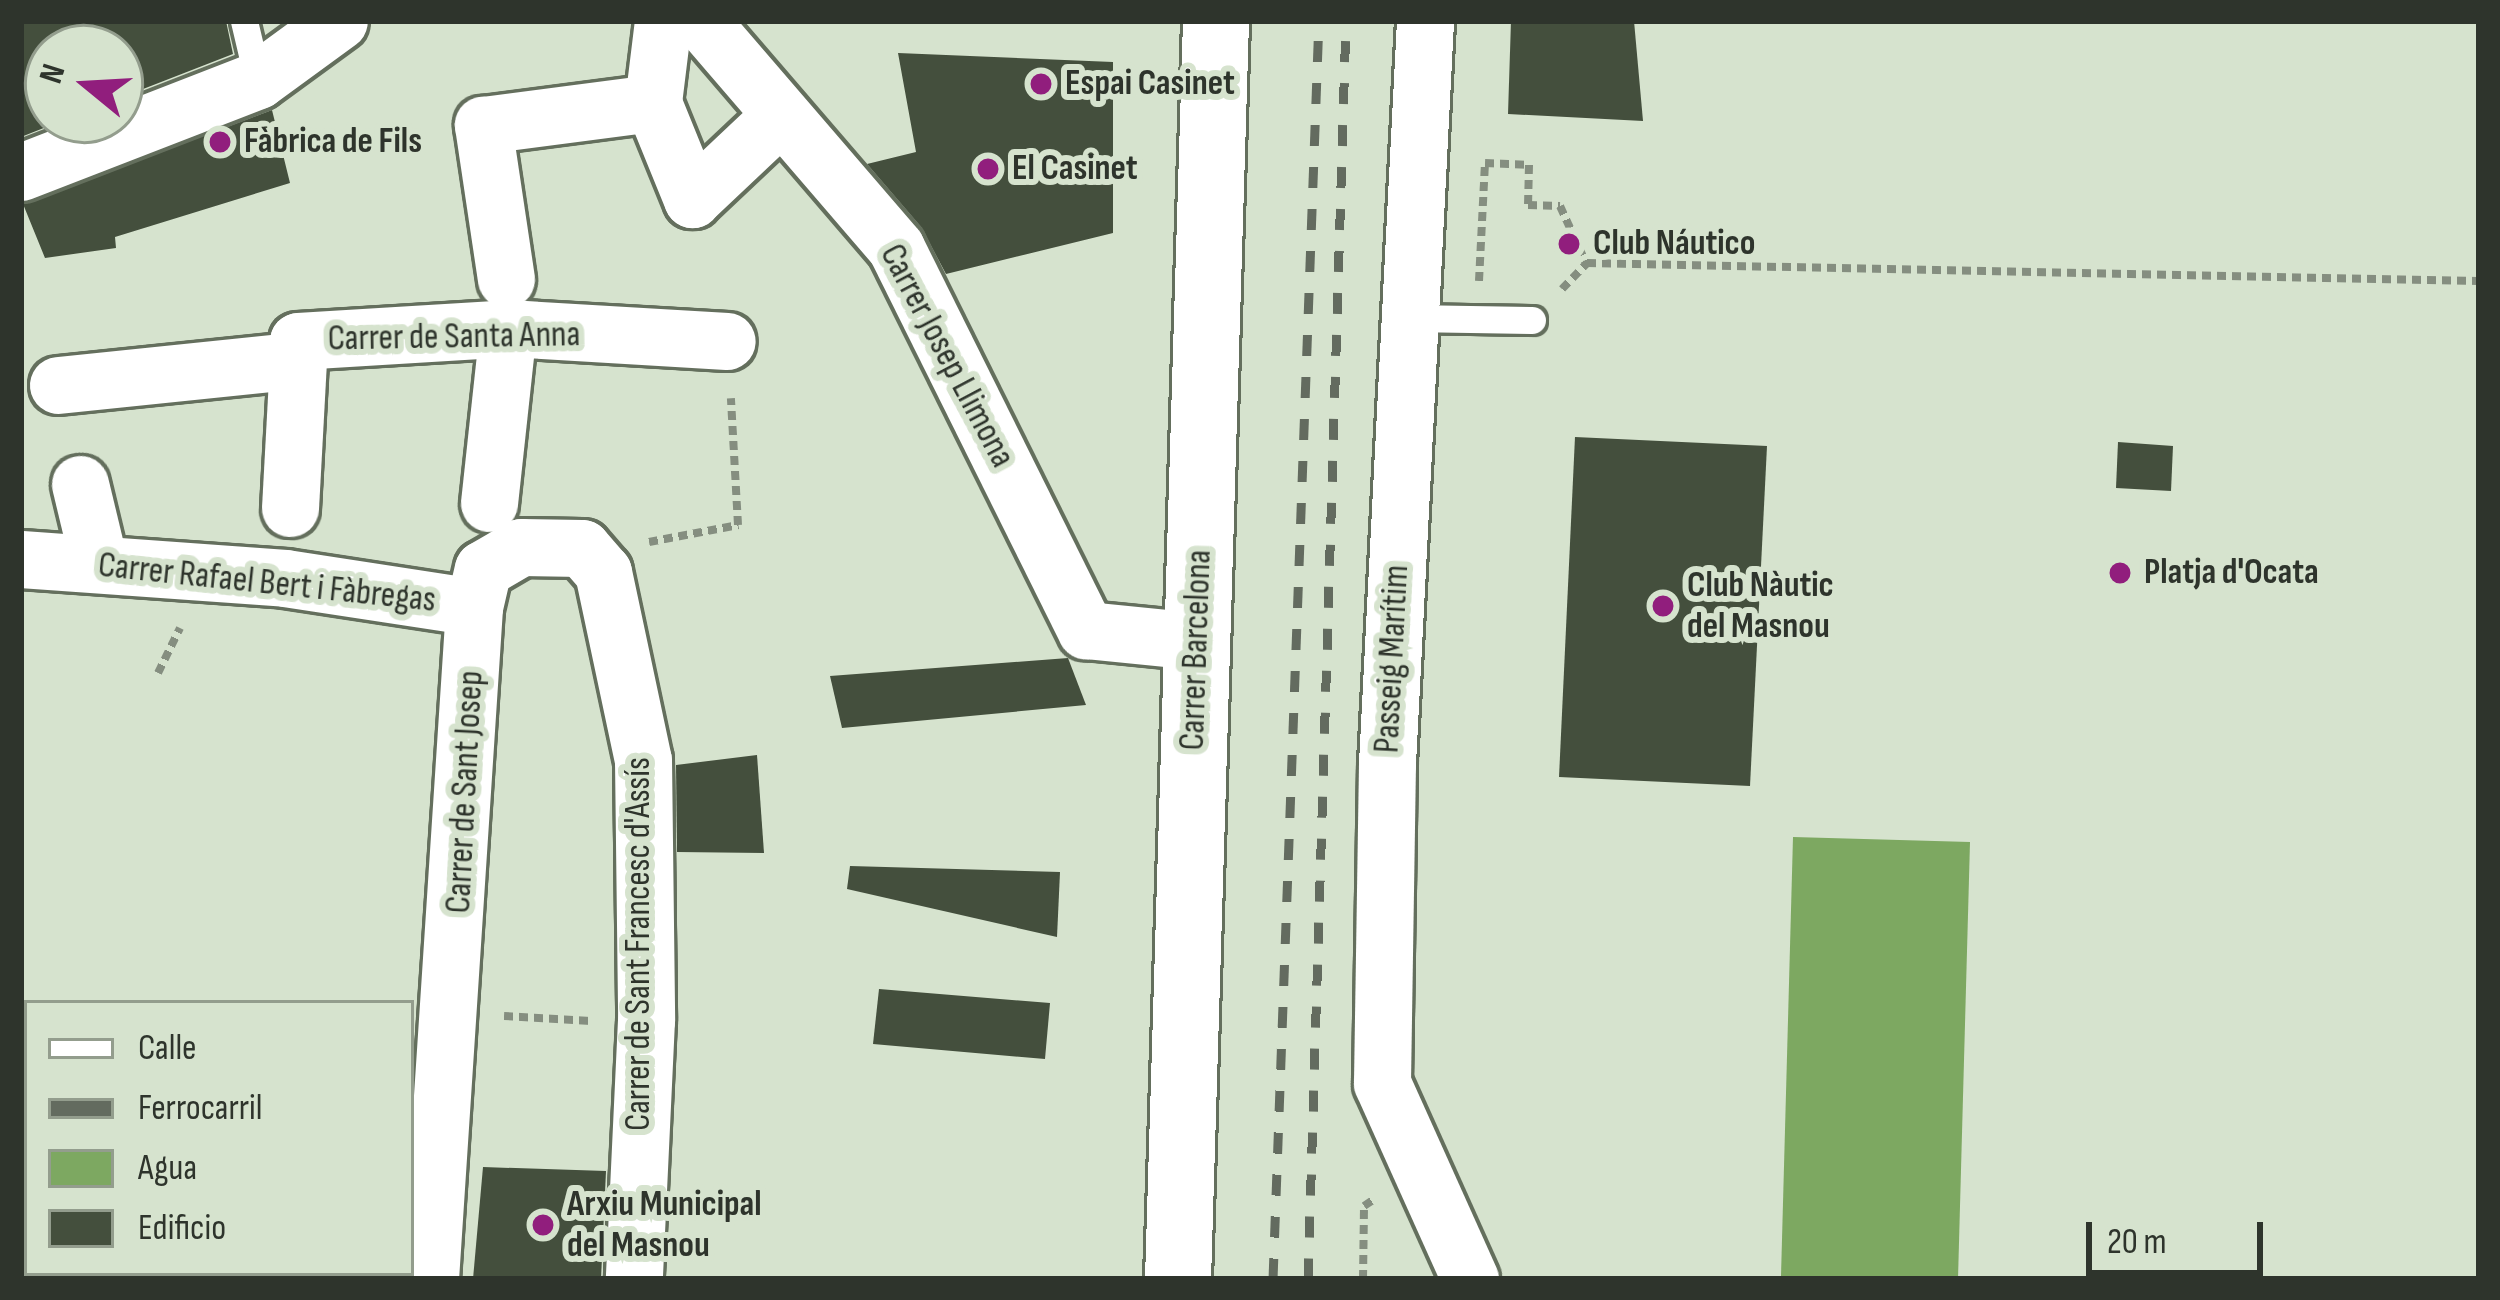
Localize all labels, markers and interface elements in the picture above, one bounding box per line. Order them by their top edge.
north arrow [24,24,144,144]
text: N [31,59,74,88]
place label: Espai Casinet [1065,62,1235,106]
marker: Espai Casinet [1028,71,1054,97]
place label: Fàbrica de Fils [244,120,422,164]
marker: Fàbrica de Fils [207,129,233,155]
place label: El Casinet [1012,147,1138,191]
marker: El Casinet [975,156,1001,182]
place label: Club Náutico [1593,222,1755,266]
marker: Club Náutico [1556,231,1582,257]
street label: Carrer Josep Llimona [870,237,1024,475]
street label: Carrer de Santa Anna [327,313,581,361]
street label: Carrer Rafael Bert i Fàbregas [96,544,438,622]
street label: Carrer Barcelona [1171,549,1221,751]
place label: Platja d'Ocata [2144,551,2319,595]
marker: Platja d'Ocata [2107,560,2133,586]
place label: Club Nàutic del Masnou [1687,563,1834,648]
street label: Passeig Marítim [1366,564,1418,754]
marker: Club Nàutic del Masnou [1650,593,1676,619]
street label: Carrer de Sant Josep [437,670,493,914]
street label: Carrer de Sant Francesc d'Assís [617,757,661,1131]
legend [24,1000,414,1276]
text: Calle [138,1027,197,1070]
text: Ferrocarril [138,1087,263,1130]
text: Agua [138,1147,197,1190]
place label: Arxiu Municipal del Masnou [567,1182,762,1267]
scale bar [2092,1198,2269,1272]
text: Edificio [138,1207,226,1250]
marker: Arxiu Municipal del Masnou [530,1212,556,1238]
text: 20 m [2107,1221,2167,1264]

